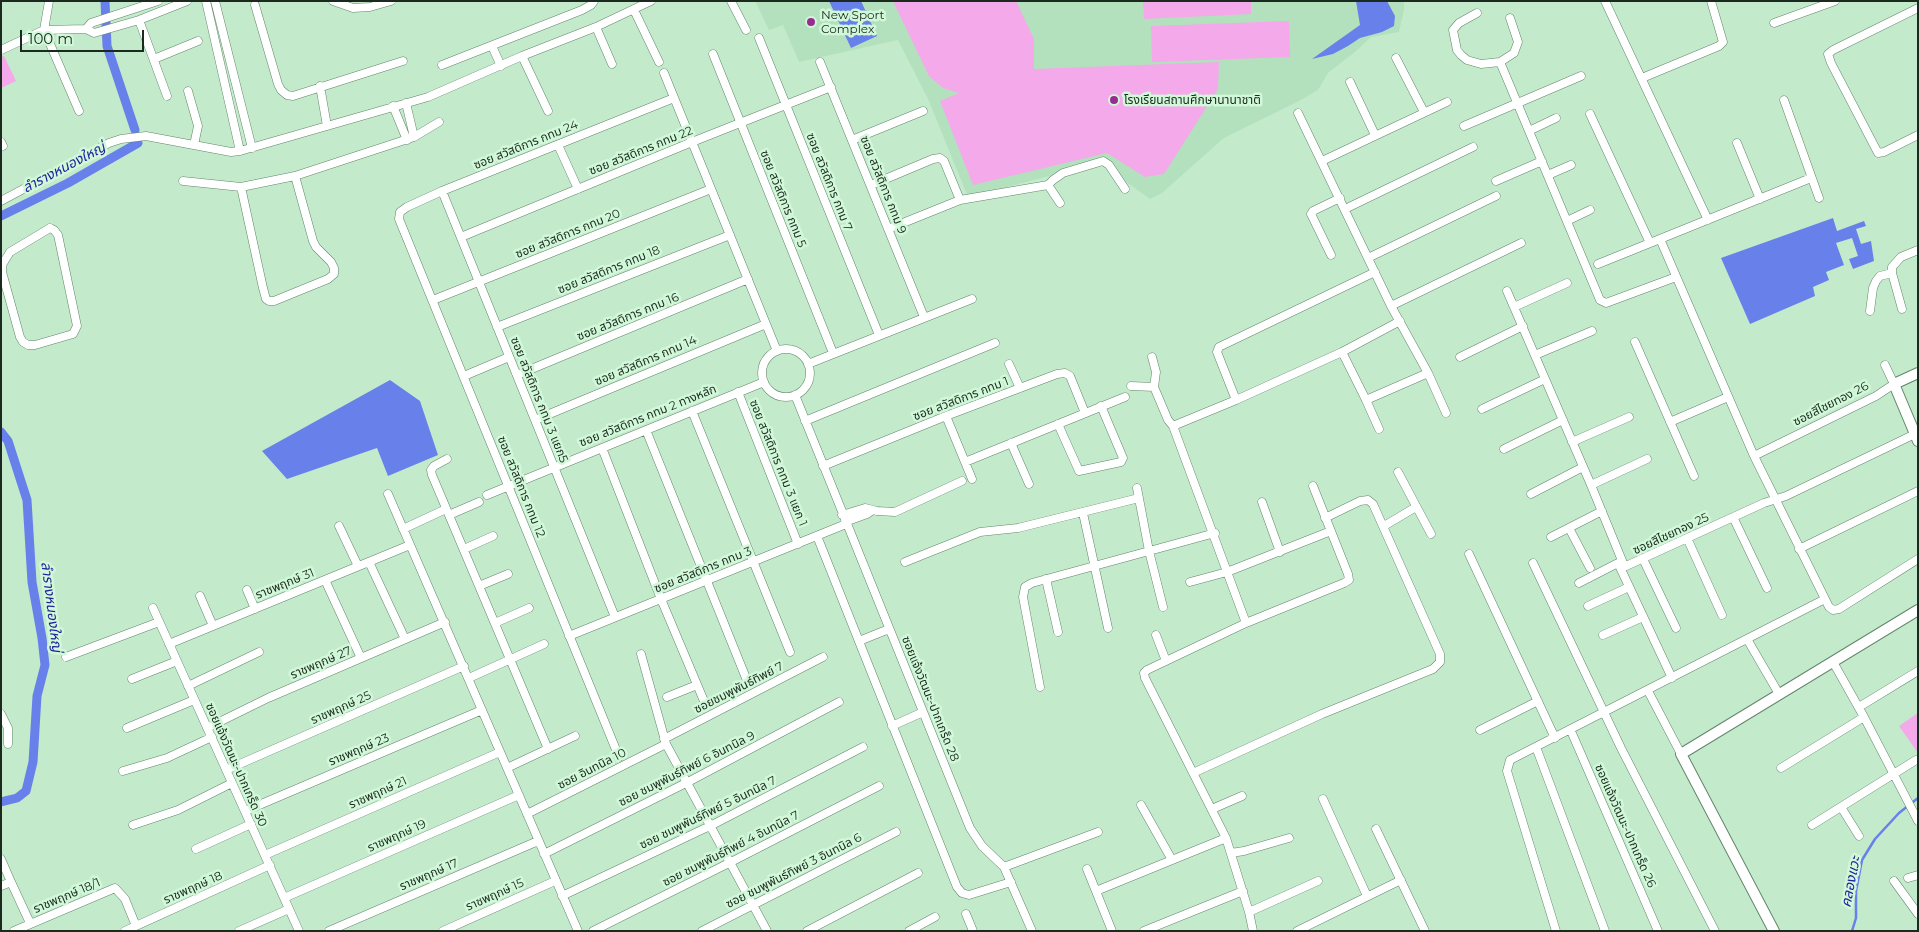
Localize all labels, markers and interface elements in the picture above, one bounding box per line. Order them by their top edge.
place label: New Sport Complex [821,8,884,36]
marker: New Sport Complex [805,16,817,28]
scale bar [22,20,146,52]
text: 100 m [28,29,73,48]
place label: โรงเรียนสถานศึกษานานาชาติ [1124,93,1261,107]
marker: โรงเรียนสถานศึกษานานาชาติ [1108,94,1120,106]
street label: ซอย สวัสดิการ กทม 24 [472,117,580,173]
street label: ซอย สวัสดิการ กทม 22 [587,124,695,178]
street label: ซอย สวัสดิการ กทม 7 [803,131,855,233]
street label: ซอย สวัสดิการ กทม 9 [857,134,909,236]
water label: ลำรางหนองใหญ่ [20,139,108,197]
street label: ซอย สวัสดิการ กทม 5 [757,148,809,250]
street label: ซอย สวัสดิการ กทม 20 [514,206,622,262]
street label: ซอย สวัสดิการ กทม 18 [556,243,662,297]
street label: ซอย สวัสดิการ กทม 16 [575,290,681,344]
street label: ซอย สวัสดิการ กทม 14 [593,333,699,389]
street label: ซอย สวัสดิการ กทม 3 แยก5 [507,335,571,465]
street label: ซอย สวัสดิการ กทม 1 [911,374,1011,424]
street label: ซอยสีไชยทอง 26 [1791,379,1871,429]
street label: ซอย สวัสดิการ กทม 2 ทางหลัก [577,382,719,450]
street label: ซอย สวัสดิการ กทม 3 แยก 1 [746,398,810,528]
street label: ซอย สวัสดิการ กทม 12 [494,434,548,540]
street label: ซอยสีไชยทอง 25 [1631,510,1711,558]
street label: ซอย สวัสดิการ กทม 3 [652,544,754,596]
water label: ลำรางหนองใหญ่ [37,561,65,653]
street label: ราชพฤกษ์ 31 [254,566,316,602]
street label: ซอยแจ้งวัฒนะ-ปากเกร็ด 28 [898,634,962,764]
street label: ราชพฤกษ์ 27 [288,644,354,682]
street label: ซอยชมพูพันธ์ทิพย์ 7 [692,659,786,717]
street label: ราชพฤกษ์ 25 [309,688,373,728]
street label: ซอยแจ้งวัฒนะ-ปากเกร็ด 30 [202,701,270,829]
street label: ซอย ชมพูพันธ์ทิพย์ 6 อินทนิล 9 [616,728,758,810]
street label: ราชพฤกษ์ 23 [327,731,391,769]
street label: ซอย อินทนิล 10 [555,746,629,792]
street label: ซอยแจ้งวัฒนะ-ปากเกร็ด 26 [1591,762,1659,890]
street label: ราชพฤกษ์ 21 [347,774,409,812]
street label: ซอย ชมพูพันธ์ทิพย์ 5 อินทนิล 7 [637,774,779,852]
street label: ซอย ชมพูพันธ์ทิพย์ 4 อินทนิล 7 [660,808,802,890]
street label: ราชพฤกษ์ 19 [365,817,429,855]
street label: ซอย ชมพูพันธ์ทิพย์ 3 อินทนิล 6 [724,830,864,912]
water label: คลองแวะ [1838,855,1864,909]
street label: ราชพฤกษ์ 17 [398,856,460,894]
street label: ราชพฤกษ์ 18 [161,869,225,907]
street label: ราชพฤกษ์ 18/1 [31,875,103,917]
street label: ราชพฤกษ์ 15 [464,876,526,914]

